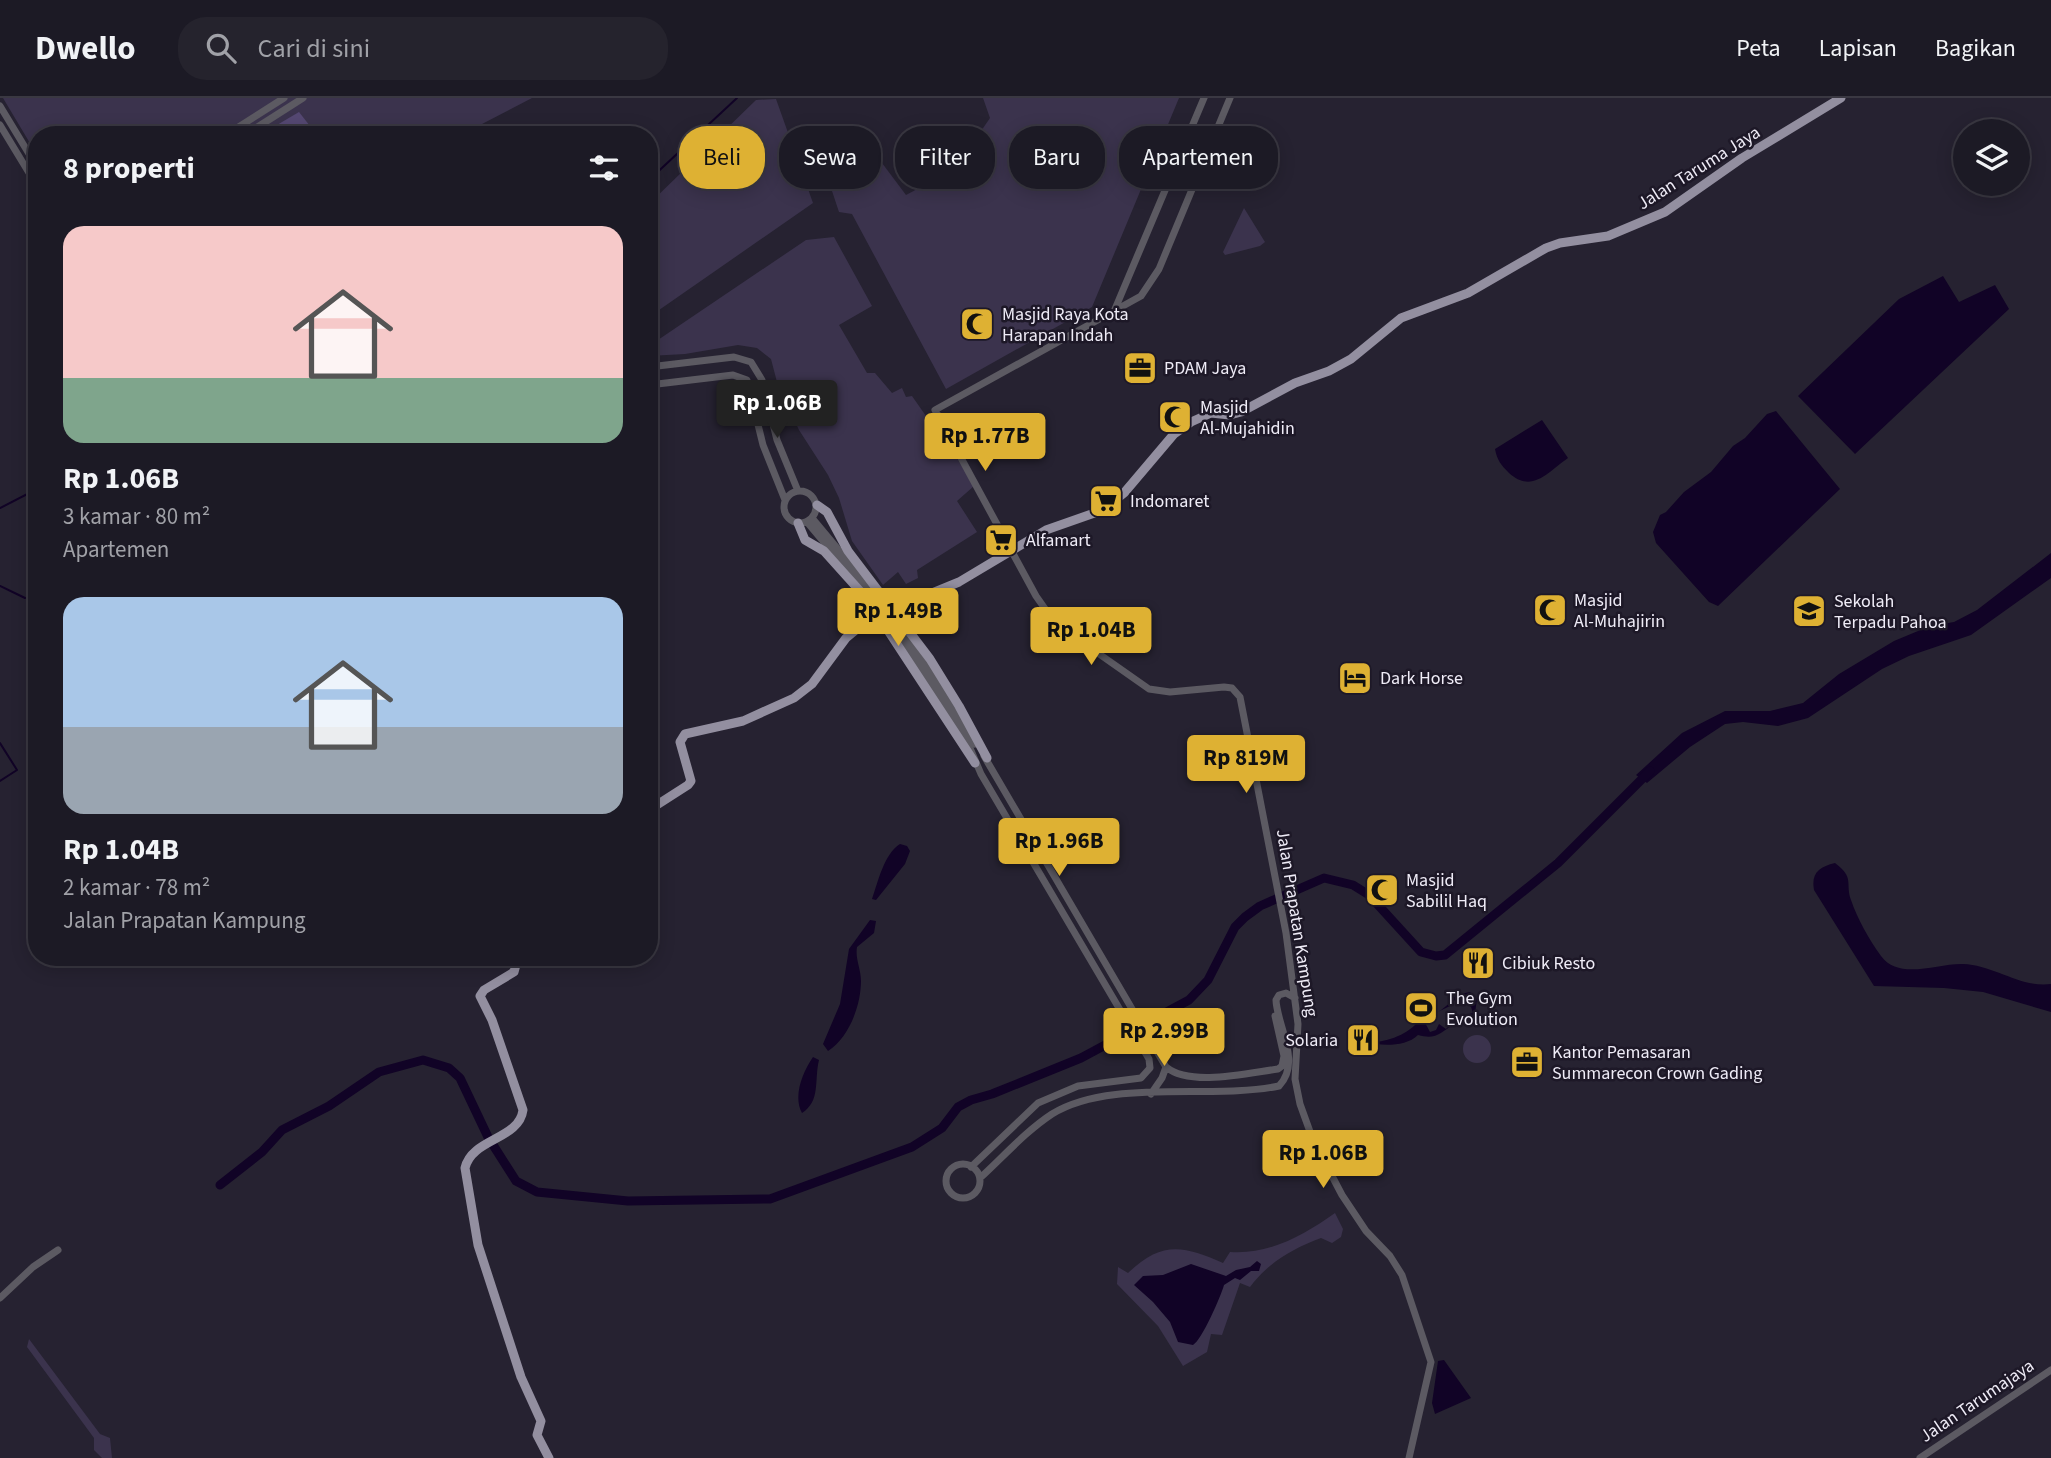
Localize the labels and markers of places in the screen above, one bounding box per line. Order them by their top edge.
place label: Masjid Raya Kota Harapan Indah [1002,302,1129,348]
mosque icon: Masjid Raya Kota Harapan Indah [958,305,996,343]
office icon: PDAM Jaya [1121,349,1159,387]
place label: PDAM Jaya [1164,356,1246,381]
pin: Rp 1.06B [705,380,849,440]
place label: Masjid Al-Mujahidin [1200,395,1295,441]
mosque icon: Masjid Al-Mujahidin [1156,398,1194,436]
pin: Rp 1.77B [913,414,1057,473]
supermarket icon: Indomaret [1087,482,1125,520]
place label: Indomaret [1130,489,1209,514]
supermarket icon: Alfamart [982,521,1020,559]
place label: Alfamart [1026,528,1091,553]
pin: Rp 1.49B [826,588,970,648]
place label: Masjid Al-Muhajirin [1574,588,1665,634]
place label: Sekolah Terpadu Pahoa [1834,589,1947,635]
mosque icon: Masjid Al-Muhajirin [1531,591,1569,629]
school or university icon: Sekolah Terpadu Pahoa [1790,592,1828,630]
pin: Rp 1.04B [1019,608,1163,667]
hotel icon: Dark Horse [1336,659,1374,697]
place label: Dark Horse [1380,666,1463,691]
pin: Rp 819M [1181,736,1311,795]
pin: Rp 1.96B [987,818,1131,878]
place label: Masjid Sabilil Haq [1406,868,1487,914]
mosque icon: Masjid Sabilil Haq [1363,871,1401,909]
restaurant icon: Cibiuk Resto [1459,944,1497,982]
place label: Cibiuk Resto [1502,951,1595,976]
place label: The Gym Evolution [1446,986,1518,1032]
sports icon: The Gym Evolution [1402,989,1440,1027]
pin: Rp 2.99B [1092,1009,1236,1068]
restaurant icon: Solaria [1344,1021,1382,1059]
place label: Solaria [1285,1028,1338,1053]
place label: Kantor Pemasaran Summarecon Crown Gading [1552,1040,1762,1086]
office icon: Kantor Pemasaran Summarecon Crown Gading [1508,1043,1546,1081]
pin: Rp 1.06B [1251,1130,1395,1190]

